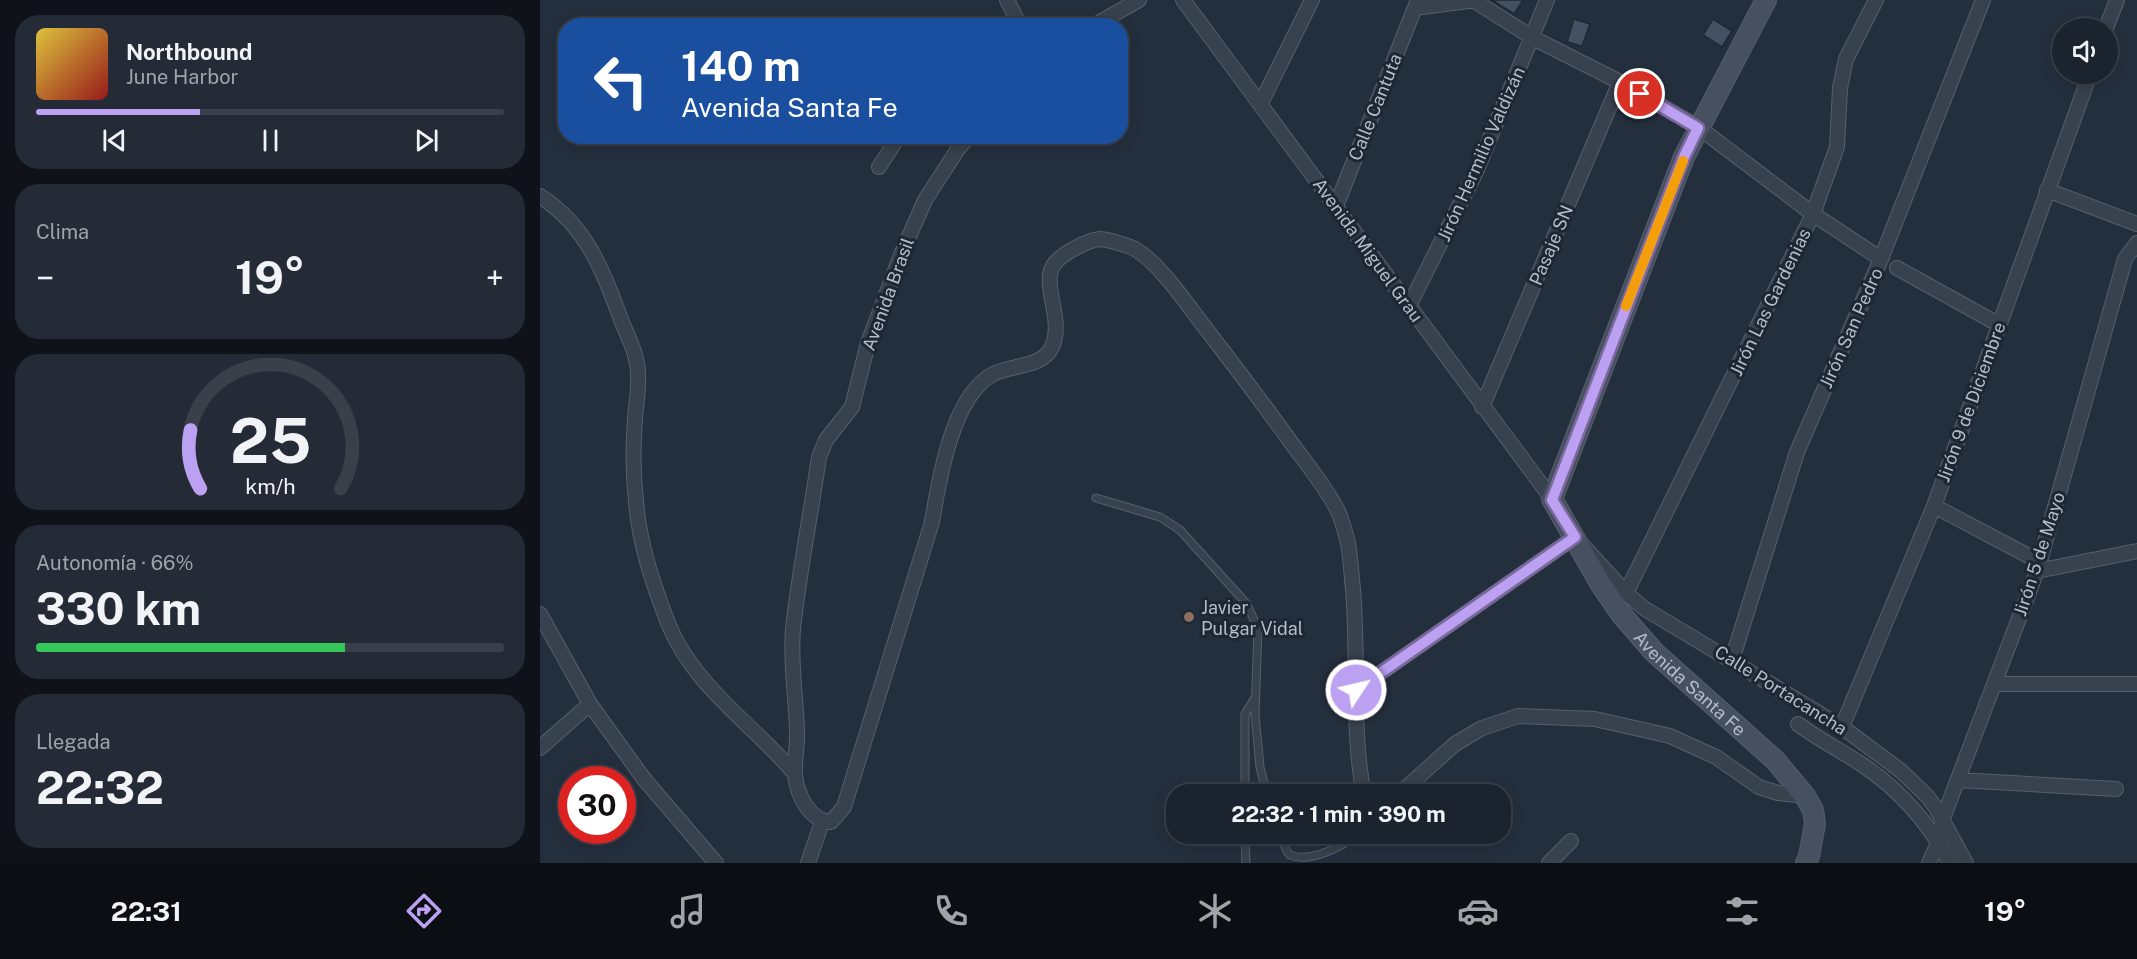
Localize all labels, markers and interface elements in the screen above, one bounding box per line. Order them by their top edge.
map controls [2052,18,2118,84]
button: sound [2052,18,2118,84]
text: Northbound [126,39,252,65]
text: 140 m [681,41,801,90]
icon: left [582,42,660,120]
street label: Calle Cantuta [1344,51,1406,163]
street label: Jirón Hermilio Valdizán [1433,63,1529,245]
text: June Harbor [126,65,238,89]
pin [1614,68,1665,119]
icon: arrive [1623,77,1656,110]
text: Avenida Santa Fe [681,91,898,123]
icon: previous [98,124,131,157]
icon: pause [254,124,287,157]
icon: next [410,124,443,157]
street label: Avenida Miguel Grau [1309,174,1427,326]
street label: Pasaje SN [1525,202,1577,288]
text: Clima [36,220,89,244]
street label: Jirón Las Gardenias [1725,225,1815,379]
street label: Avenida Brasil [858,235,918,353]
text: 19° [235,251,305,304]
text: − [36,259,54,297]
text: + [486,259,504,297]
street label: Jirón San Pedro [1815,265,1887,391]
street label: Jirón 9 de Diciembre [1932,319,2010,485]
text: 25 [229,404,311,477]
text: km/h [245,474,295,499]
street label: Jirón 5 de Mayo [2009,489,2069,619]
text: Autonomía · 66% [36,551,194,575]
text: 330 km [36,582,201,635]
place label: Javier Pulgar Vidal [1201,597,1303,639]
marker: Javier Pulgar Vidal [1182,610,1196,624]
street label: Avenida Santa Fe [1630,627,1751,740]
street label: Calle Portacancha [1711,641,1851,739]
position arrow [1324,658,1388,722]
text: Llegada [36,730,111,754]
text: 22:32 [36,761,164,814]
speed limit sign: 30 [558,766,636,844]
text: 22:32 · 1 min · 390 m [1231,801,1446,827]
icon: directions [403,890,445,932]
icon: music [667,890,709,932]
icon: phone [930,890,972,932]
icon: climate [1194,890,1236,932]
icon: car [1457,890,1499,932]
icon: filters [1721,890,1763,932]
text: 22:31 [111,895,182,927]
text: 19° [1984,895,2026,927]

